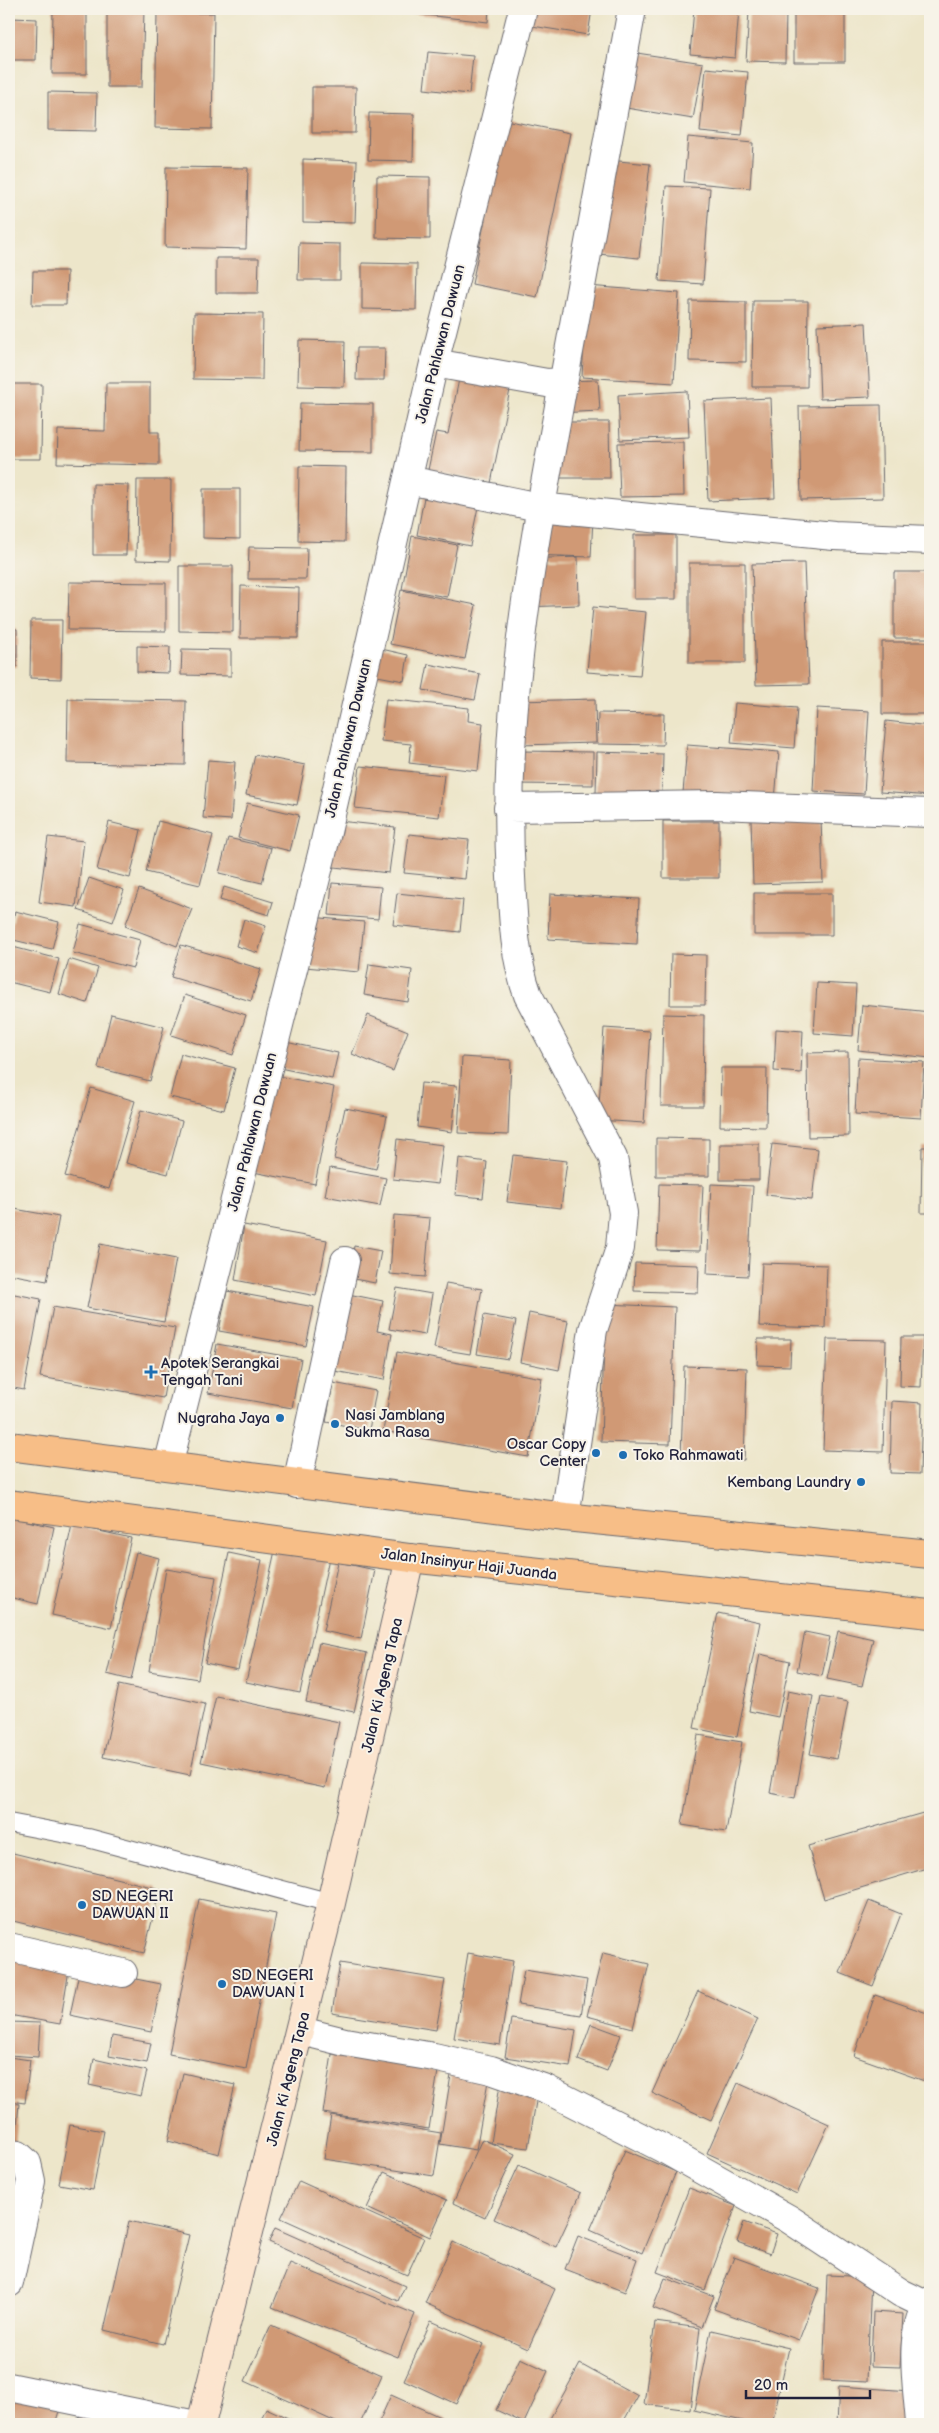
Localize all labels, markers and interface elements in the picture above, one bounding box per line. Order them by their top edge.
street label: Jalan Pahlawan Dawuan [412,263,469,426]
street label: Jalan Pahlawan Dawuan [321,656,376,820]
street label: Jalan Pahlawan Dawuan [224,1051,281,1214]
place label: Apotek Serangkai Tengah Tani [161,1354,279,1390]
marker: Apotek Serangkai Tengah Tani [145,1366,157,1378]
place label: Nasi Jamblang Sukma Rasa [345,1406,445,1442]
place label: Nugraha Jaya [177,1409,270,1428]
marker: Nugraha Jaya [274,1412,286,1424]
marker: Nasi Jamblang Sukma Rasa [329,1418,341,1430]
place label: Oscar Copy Center [507,1435,587,1471]
place label: Toko Rahmawati [633,1446,744,1465]
marker: Oscar Copy Center [590,1447,602,1459]
marker: Toko Rahmawati [617,1449,629,1461]
place label: Kembang Laundry [727,1473,851,1492]
marker: Kembang Laundry [855,1476,867,1488]
street label: Jalan Insinyur Haji Juanda [380,1544,558,1585]
street label: Jalan Ki Ageng Tapa [358,1616,407,1754]
place label: SD NEGERI DAWUAN II [92,1887,174,1923]
marker: SD NEGERI DAWUAN II [76,1899,88,1911]
place label: SD NEGERI DAWUAN I [232,1966,314,2002]
marker: SD NEGERI DAWUAN I [216,1978,228,1990]
street label: Jalan Ki Ageng Tapa [263,2010,314,2148]
scale bar [746,2368,870,2400]
text: 20 m [754,2376,788,2395]

